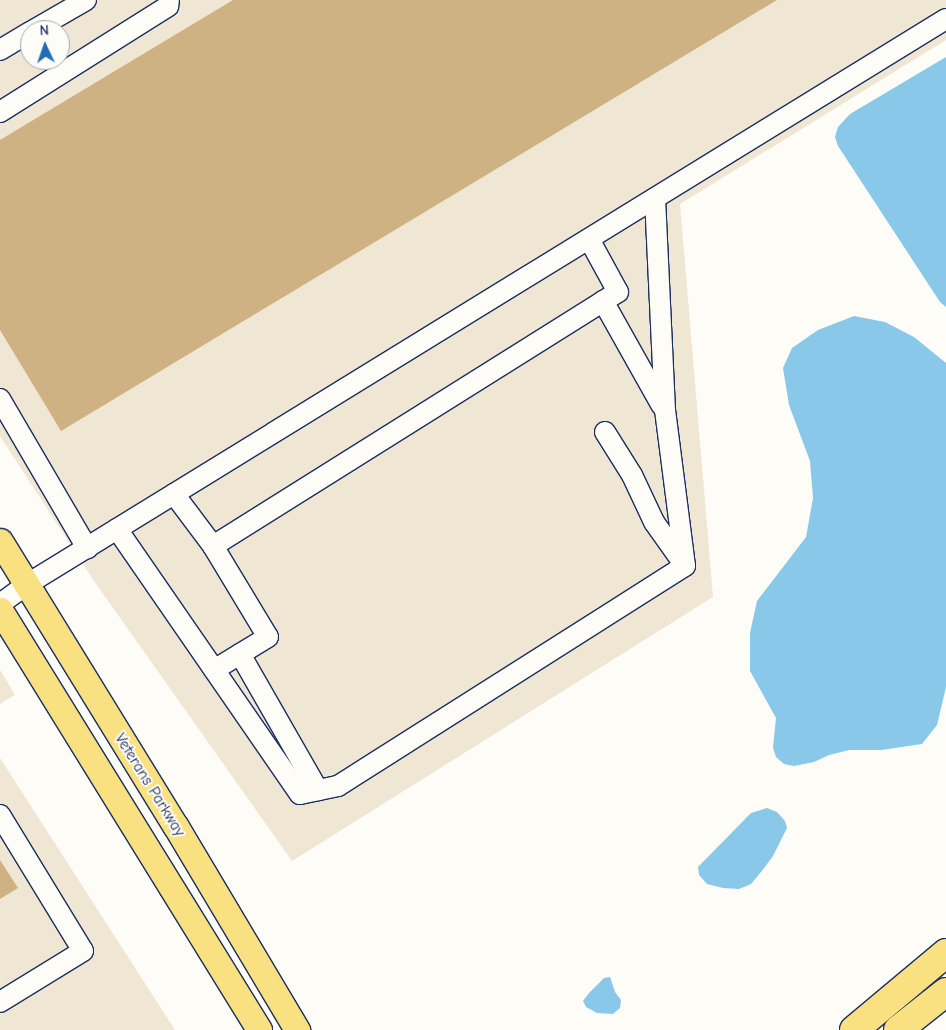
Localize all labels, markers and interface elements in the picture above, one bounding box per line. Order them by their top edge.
north arrow [20,20,70,70]
text: N [39,22,49,39]
street label: Veterans Parkway [111,730,189,840]

